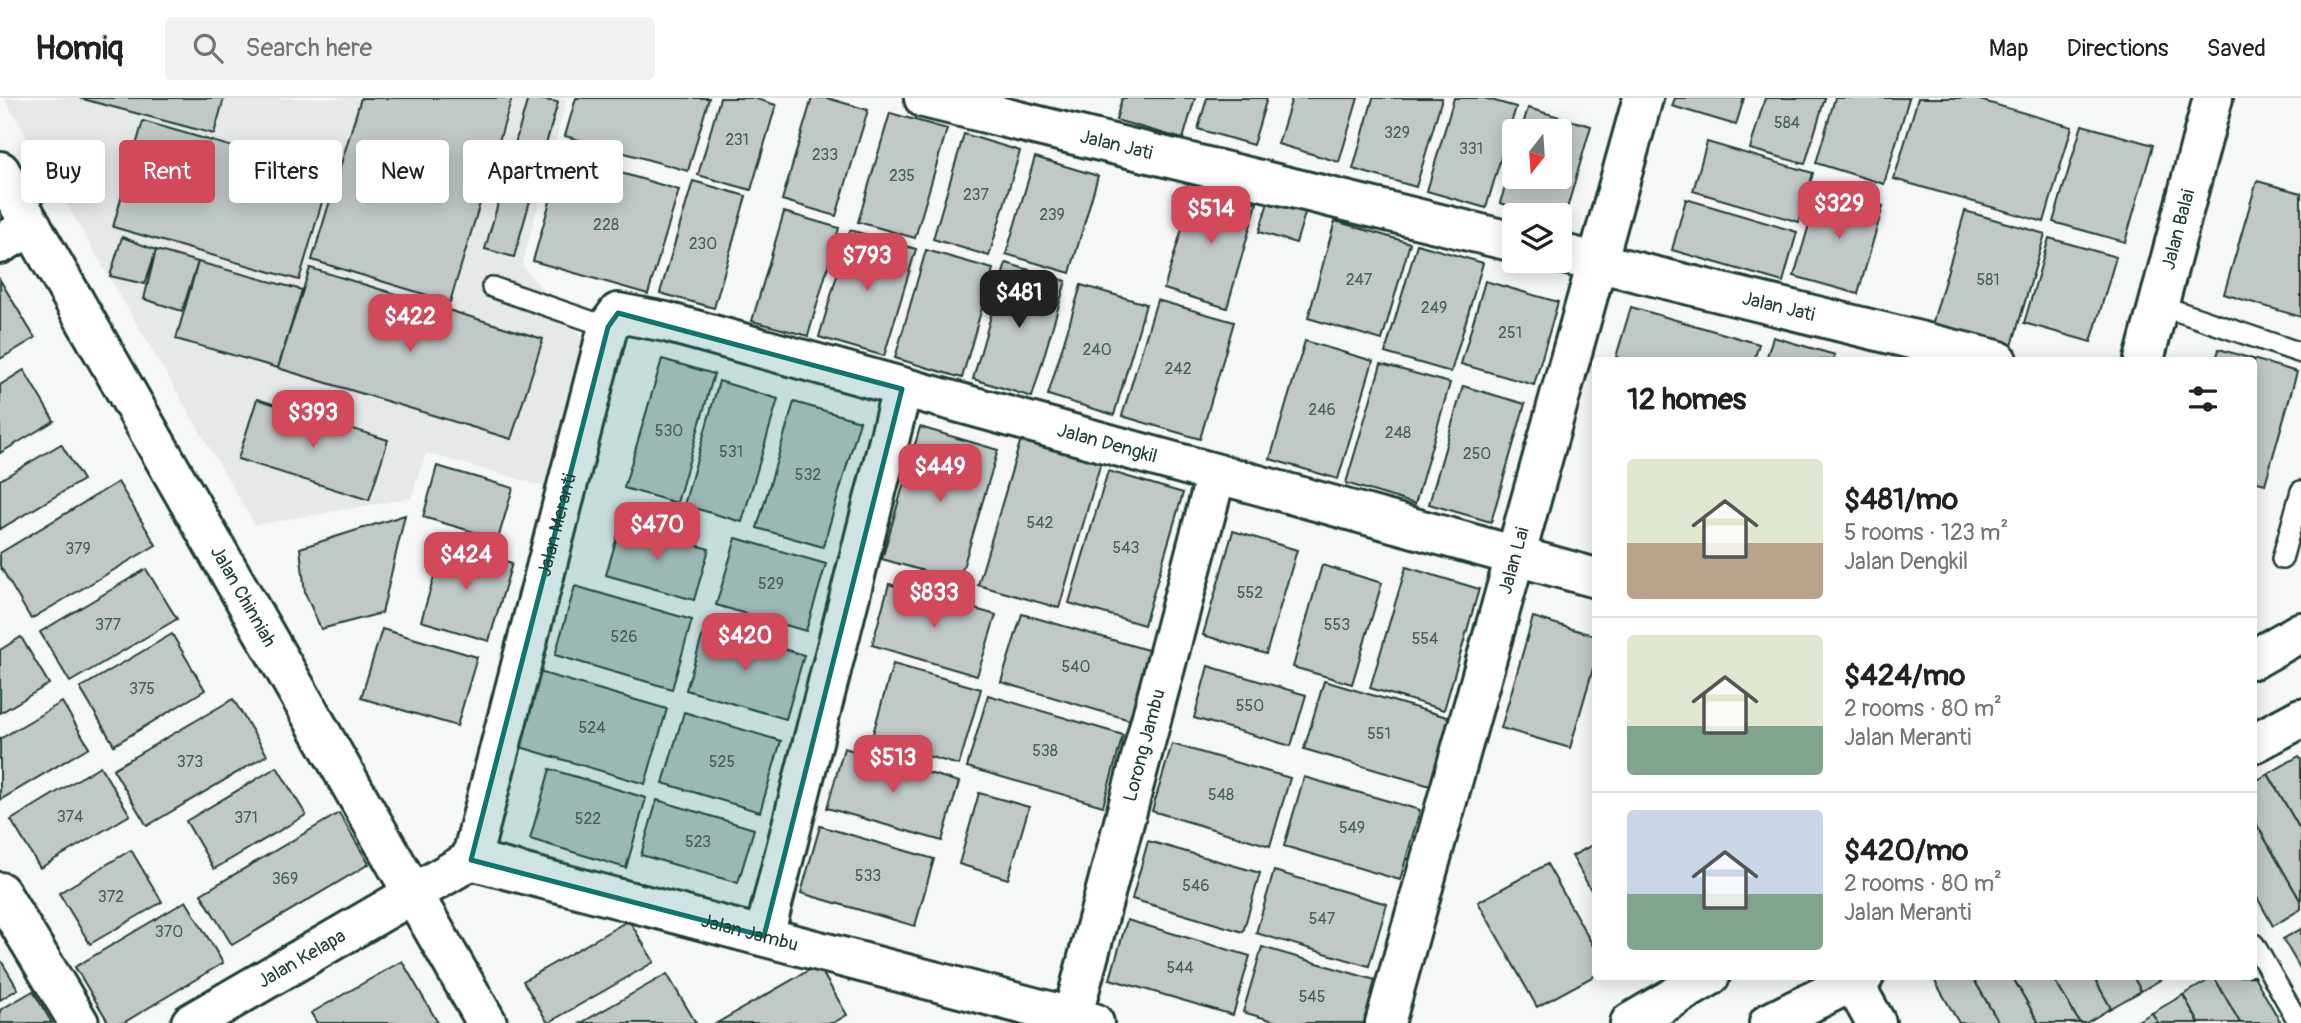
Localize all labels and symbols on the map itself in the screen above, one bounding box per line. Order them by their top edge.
house number: 584 [1774,113,1800,133]
north arrow [1502,119,1572,189]
house number: 329 [1384,123,1410,143]
street label: Jalan Jati [1078,125,1155,165]
house number: 231 [725,130,749,150]
house number: 331 [1459,139,1483,159]
house number: 233 [812,145,838,165]
house number: 235 [889,166,915,186]
pin: $329 [1798,181,1880,241]
house number: 237 [963,185,989,205]
pin: $514 [1170,186,1252,246]
street label: Jalan Balai [2156,187,2200,272]
house number: 239 [1039,205,1065,225]
house number: 228 [593,215,619,235]
house number: 230 [689,234,717,254]
pin: $793 [826,234,908,293]
house number: 247 [1346,270,1373,290]
house number: 581 [1977,270,2000,290]
pin: $481 [978,271,1060,330]
street label: Jalan Jati [1740,286,1817,327]
pin: $422 [369,294,451,354]
house number: 249 [1421,298,1447,318]
house number: 251 [1498,323,1522,343]
house number: 240 [1082,340,1112,360]
house number: 242 [1164,359,1192,379]
pin: $393 [272,390,354,450]
house number: 246 [1308,400,1336,420]
street label: Jalan Dengkil [1055,418,1160,469]
house number: 530 [655,421,683,441]
house number: 248 [1385,423,1411,443]
house number: 531 [719,442,743,462]
pin: $449 [899,444,981,504]
house number: 250 [1463,444,1491,464]
house number: 532 [795,465,821,485]
street label: Jalan Meranti [532,471,582,579]
pin: $470 [616,503,698,562]
house number: 542 [1027,513,1053,533]
street label: Jalan Lai [1493,524,1535,597]
pin: $424 [425,532,507,592]
house number: 543 [1113,538,1140,558]
house number: 379 [65,539,91,559]
street label: Jalan Chinniah [205,542,282,651]
pin: $833 [893,570,975,630]
house number: 529 [758,574,784,594]
house number: 552 [1237,583,1263,603]
pin: $420 [704,614,786,673]
house number: 377 [95,615,121,635]
house number: 553 [1324,615,1350,635]
house number: 526 [611,627,637,647]
house number: 554 [1412,629,1438,649]
house number: 540 [1062,657,1091,677]
house number: 375 [129,679,155,699]
street label: Lorong Jambu [1118,687,1171,804]
house number: 550 [1236,696,1264,716]
house number: 524 [579,718,605,738]
house number: 551 [1367,724,1391,744]
pin: $513 [852,736,934,795]
house number: 538 [1032,741,1058,761]
house number: 373 [177,752,203,772]
house number: 525 [709,752,735,772]
house number: 548 [1208,785,1234,805]
house number: 374 [57,807,83,827]
house number: 371 [234,808,258,828]
house number: 522 [575,809,601,829]
house number: 549 [1339,818,1365,838]
house number: 523 [685,832,711,852]
house number: 533 [855,866,881,886]
house number: 369 [272,869,298,889]
house number: 546 [1182,876,1210,896]
house number: 372 [98,887,124,907]
street label: Jalan Jambu [699,909,801,957]
house number: 547 [1309,909,1336,929]
house number: 370 [155,922,183,942]
street label: Jalan Kelapa [253,924,350,994]
house number: 544 [1166,958,1194,978]
house number: 545 [1299,987,1325,1007]

